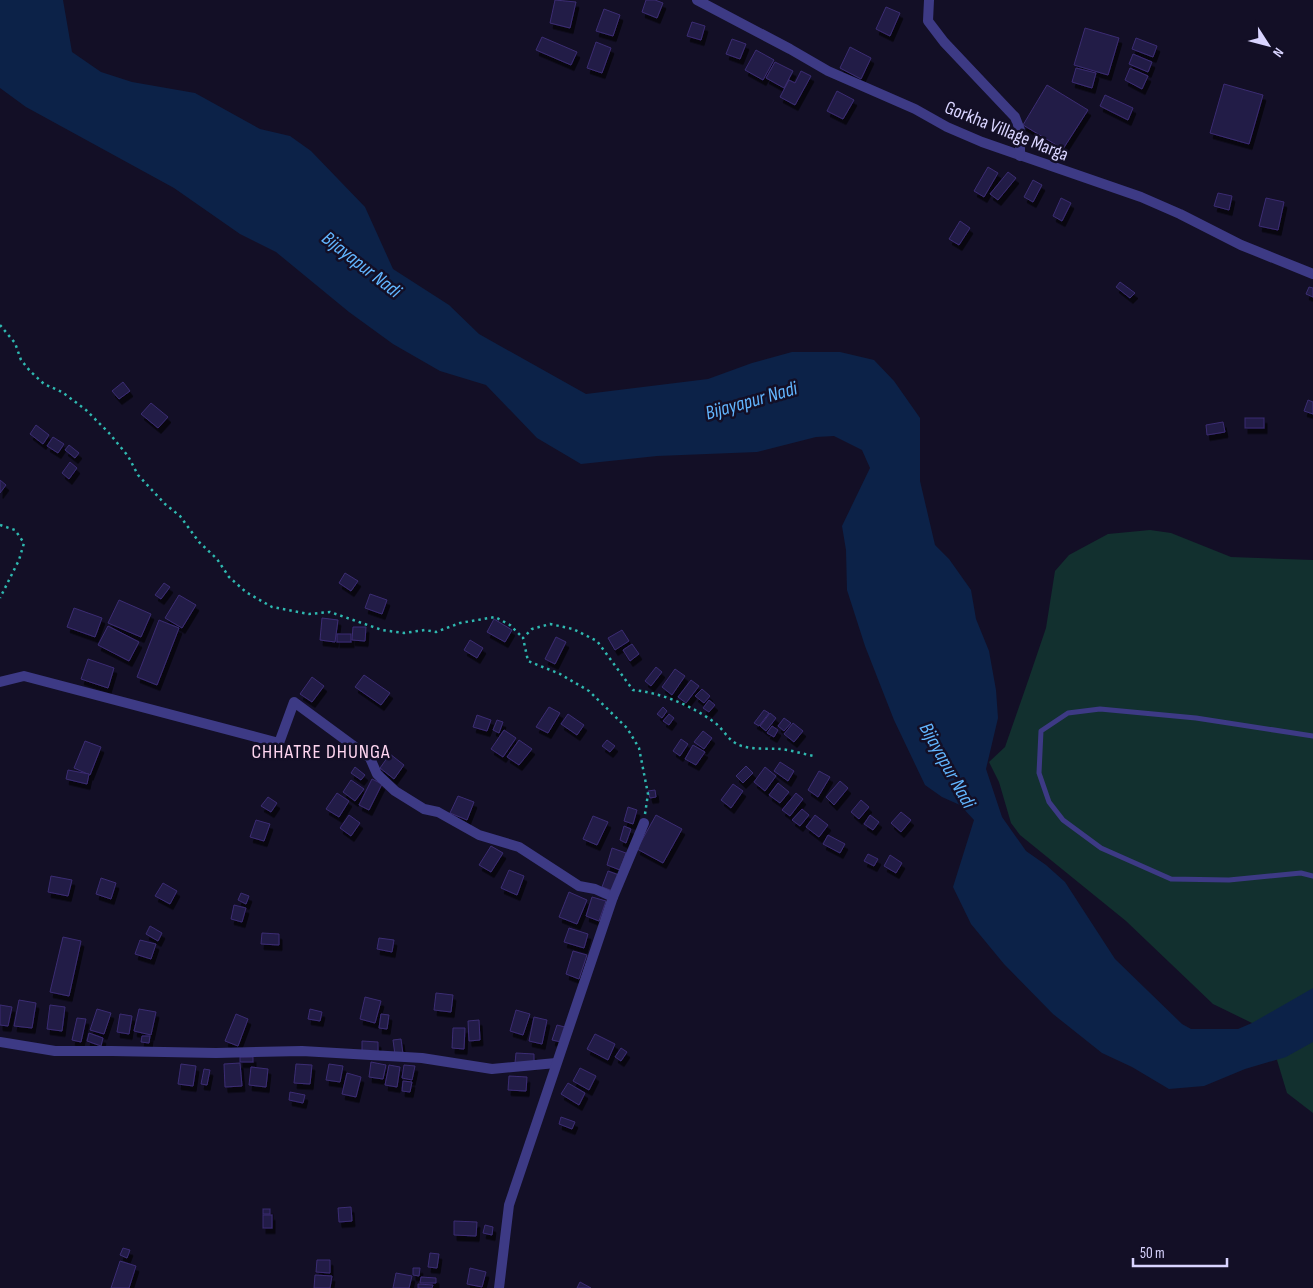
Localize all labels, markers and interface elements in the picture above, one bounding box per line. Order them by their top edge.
north arrow [1243,20,1293,70]
text: N [1269,44,1287,60]
street label: Gorkha Village Marga [941,96,1072,167]
water label: Bijayapur Nadi [317,226,407,304]
water label: Bijayapur Nadi [703,376,801,425]
water label: Bijayapur Nadi [914,718,981,814]
district label: CHHATRE DHUNGA [251,740,391,764]
scale bar [1133,1236,1227,1268]
text: 50 m [1140,1244,1165,1263]

